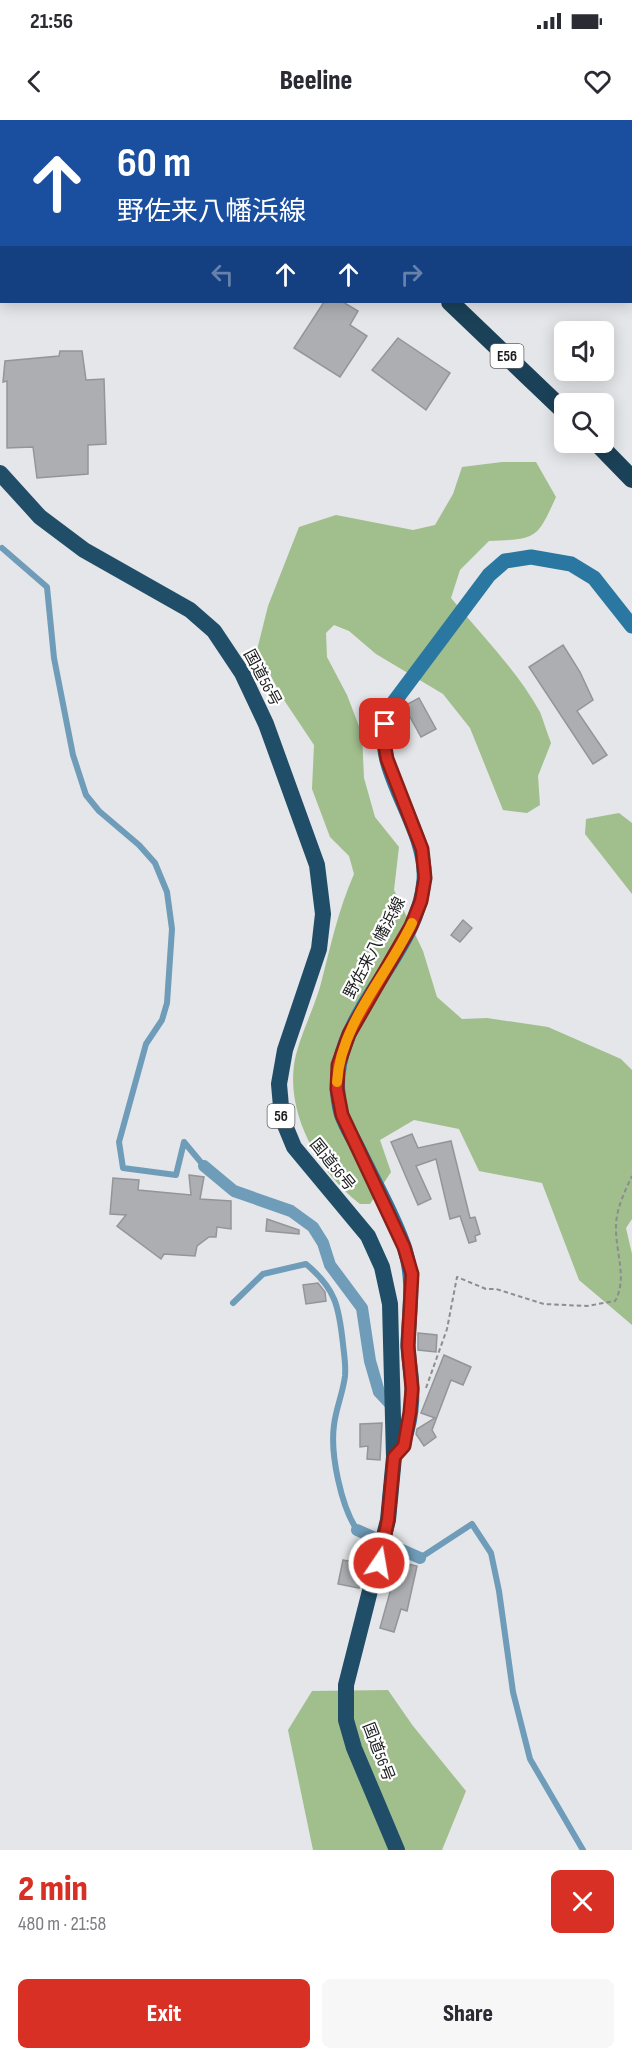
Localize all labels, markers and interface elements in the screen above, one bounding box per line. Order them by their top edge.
text: 21:56 [30,8,73,35]
icon: back [18,65,51,98]
text: Beeline [280,65,352,97]
icon: heart [581,65,614,98]
text: 60 m [117,138,191,189]
icon: ahead [18,144,96,222]
text: 野佐来八幡浜線 [117,196,306,228]
icon: left [206,258,239,291]
icon: ahead [269,258,302,291]
icon: ahead [332,258,365,291]
icon: right [395,258,428,291]
map controls [554,321,614,453]
button: sound [554,321,614,381]
road number: E56 [490,344,524,368]
button: search [554,393,614,453]
street label: 国道56号 [239,646,285,710]
pin [359,698,410,749]
icon: arrive [368,707,401,740]
street label: 野佐来八幡浜線 [340,894,410,1002]
road number: 56 [268,1104,294,1128]
street label: 国道56号 [305,1135,359,1195]
position arrow [347,1531,411,1595]
street label: 国道56号 [358,1720,398,1784]
text: 2 min [18,1868,88,1911]
button: close [551,1870,614,1933]
text: 480 m · 21:58 [18,1912,106,1936]
button: Exit [18,1979,310,2048]
button: Share [322,1979,614,2048]

